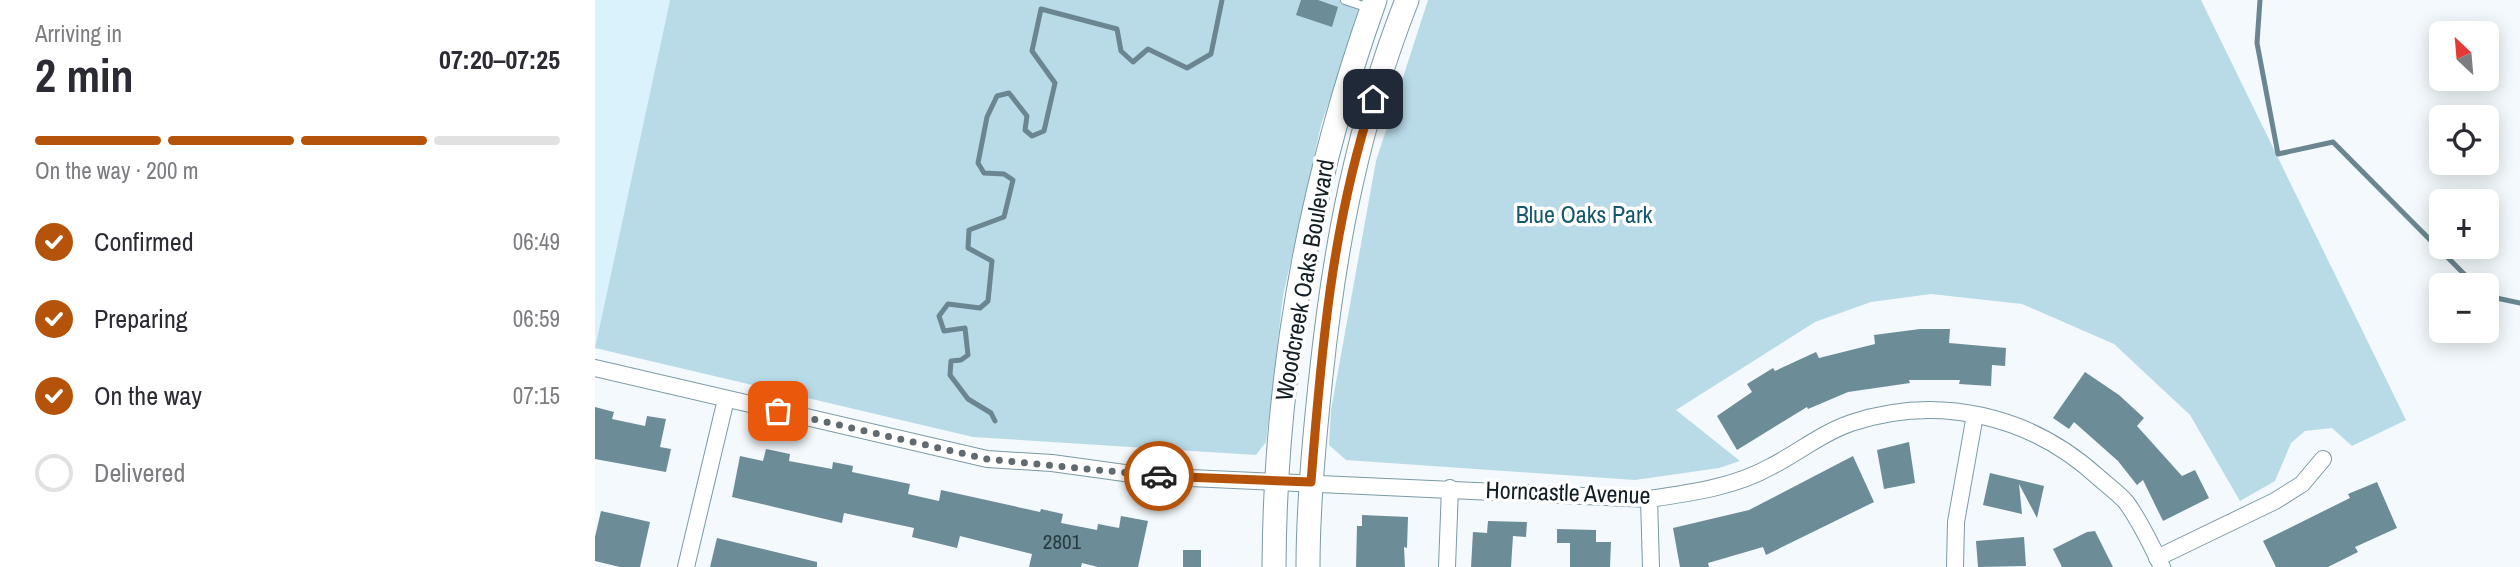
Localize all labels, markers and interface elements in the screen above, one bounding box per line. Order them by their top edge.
text: Arriving in [35,18,122,49]
north arrow [2429,21,2499,91]
map controls [2429,21,2499,343]
text: 07:20–07:25 [439,42,560,77]
text: 2 min [35,44,134,106]
pin [1343,69,1403,129]
icon: home [1354,80,1392,118]
button: locate [2429,105,2499,175]
text: On the way · 200 m [35,155,199,186]
street label: Woodcreek Oaks Boulevard [1267,157,1341,403]
button: + [2429,189,2499,259]
park label: Blue Oaks Park [1516,198,1653,230]
icon: check [35,223,73,261]
text: Confirmed [94,224,194,259]
text: 06:49 [513,226,560,257]
button: − [2429,273,2499,343]
icon: check [35,300,73,338]
text: Preparing [94,301,188,336]
text: 06:59 [513,303,560,334]
icon: check [35,377,73,415]
text: On the way [94,378,202,413]
text: 07:15 [513,380,560,411]
pin [748,381,808,441]
icon: bag [759,392,797,430]
courier [1124,441,1194,511]
text: Delivered [94,455,185,490]
icon: car [1140,457,1178,495]
street label: Horncastle Avenue [1485,473,1651,511]
house number: 2801 [1043,527,1082,556]

